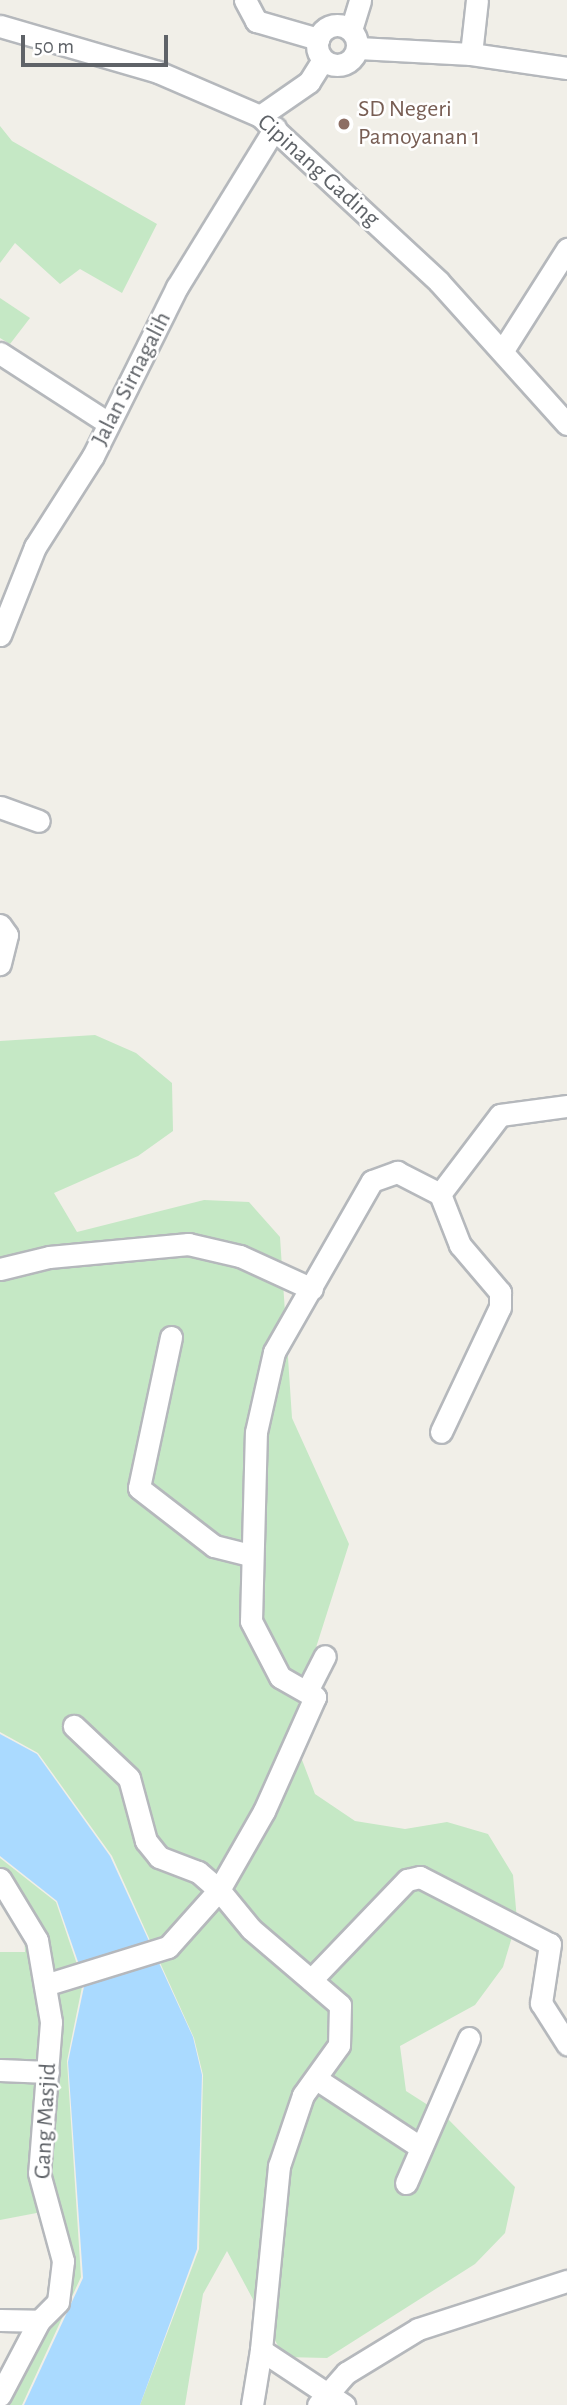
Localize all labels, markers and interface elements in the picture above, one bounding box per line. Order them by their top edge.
scale bar [24,21,172,65]
text: 50 m [34,36,74,57]
place label: SD Negeri Pamoyanan 1 [358,96,480,152]
street label: Cipinang Gading [251,108,385,234]
marker: SD Negeri Pamoyanan 1 [336,116,352,132]
street label: Jalan Sirnagalih [86,307,178,451]
street label: Gang Masjid [29,2062,63,2180]

